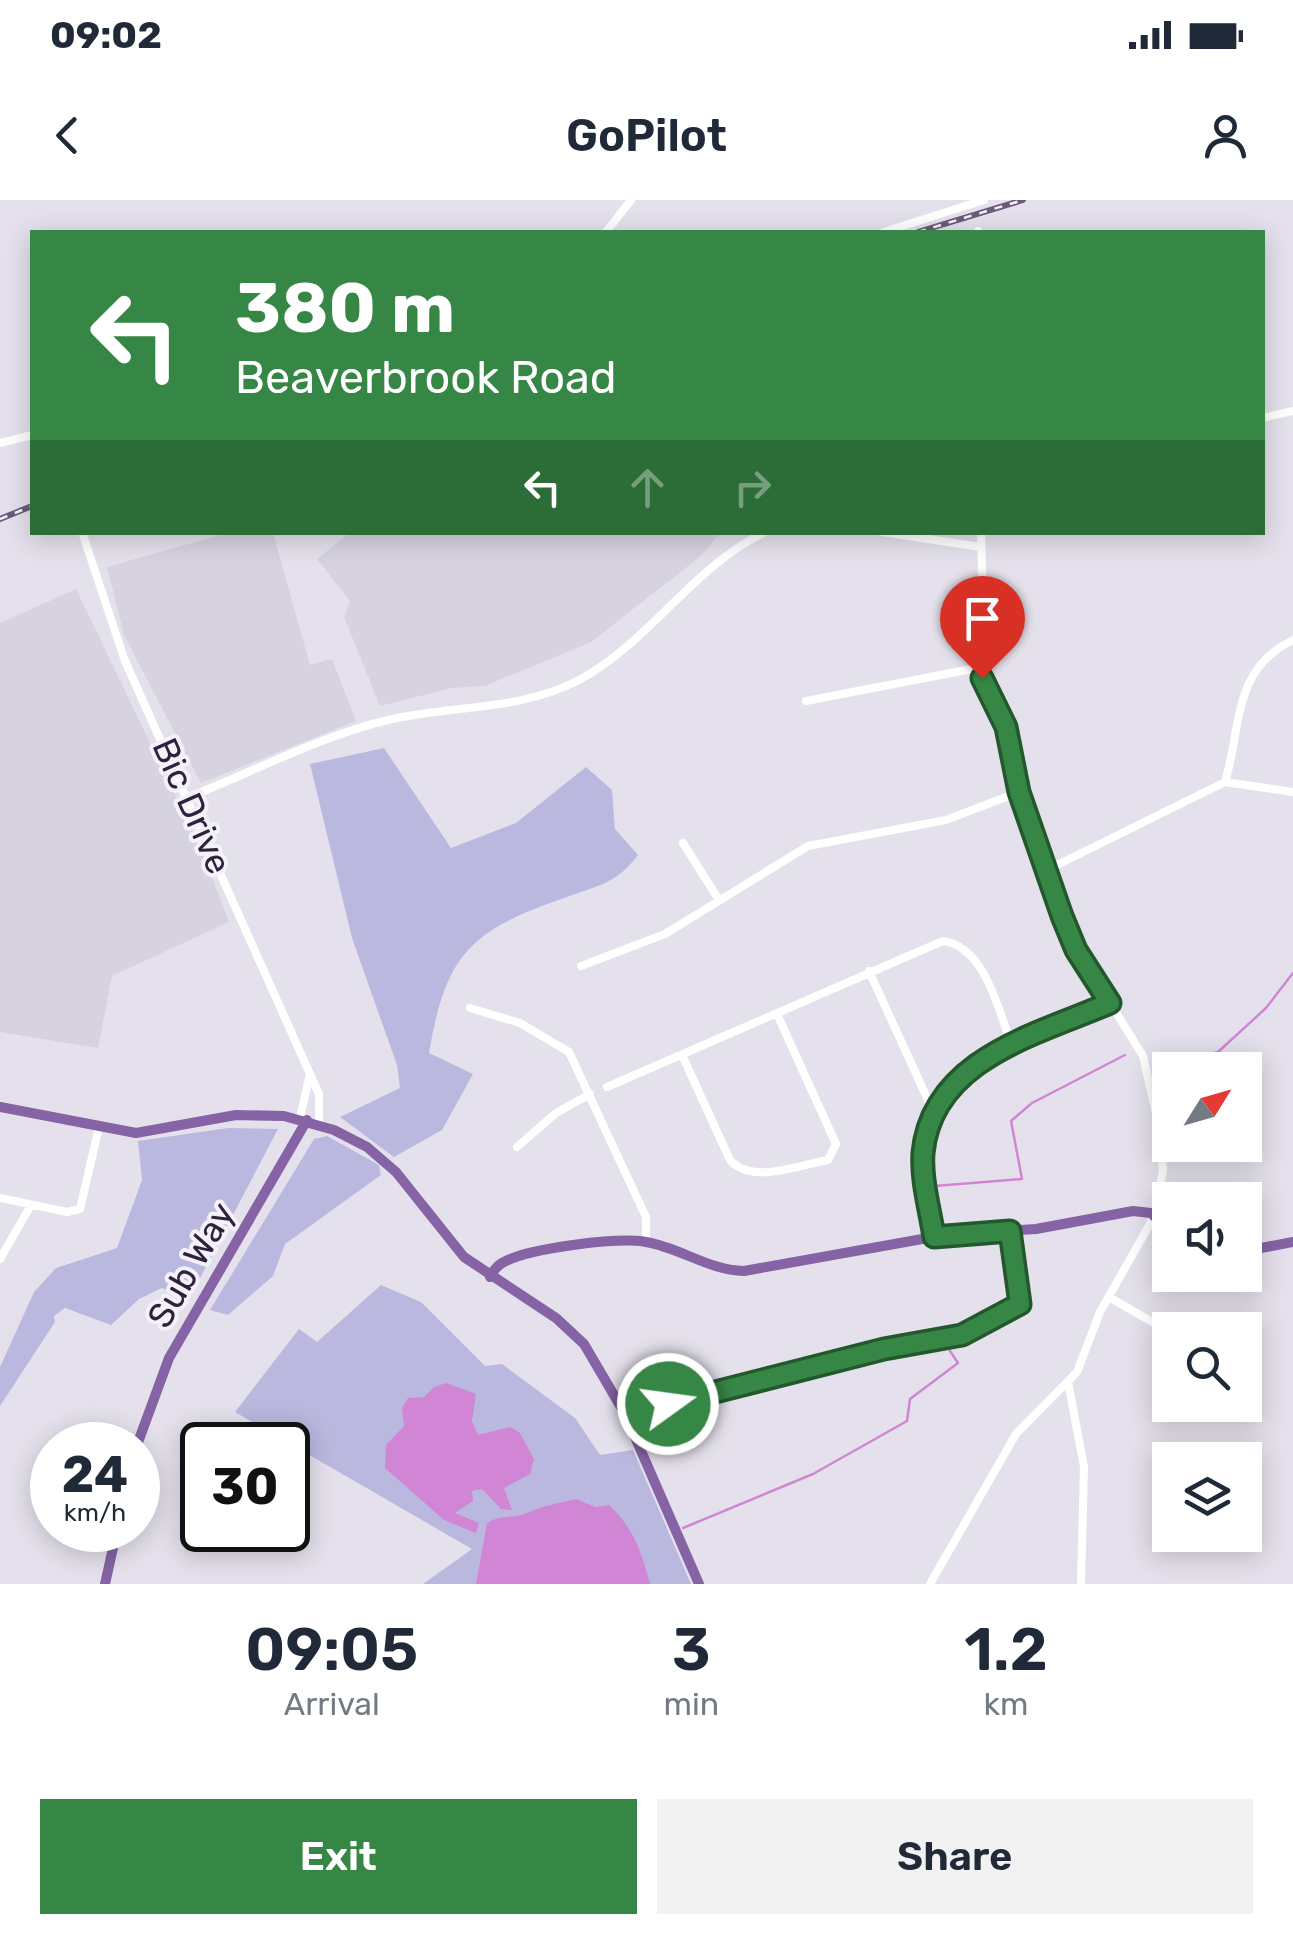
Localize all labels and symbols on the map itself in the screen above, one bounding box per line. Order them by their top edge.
pin [940,576,1025,679]
street label: Bic Drive [144,732,240,880]
north arrow [1152,1052,1262,1162]
street label: Sub Way [139,1195,243,1335]
position arrow [616,1352,720,1456]
speed limit sign: 30 [180,1422,310,1552]

